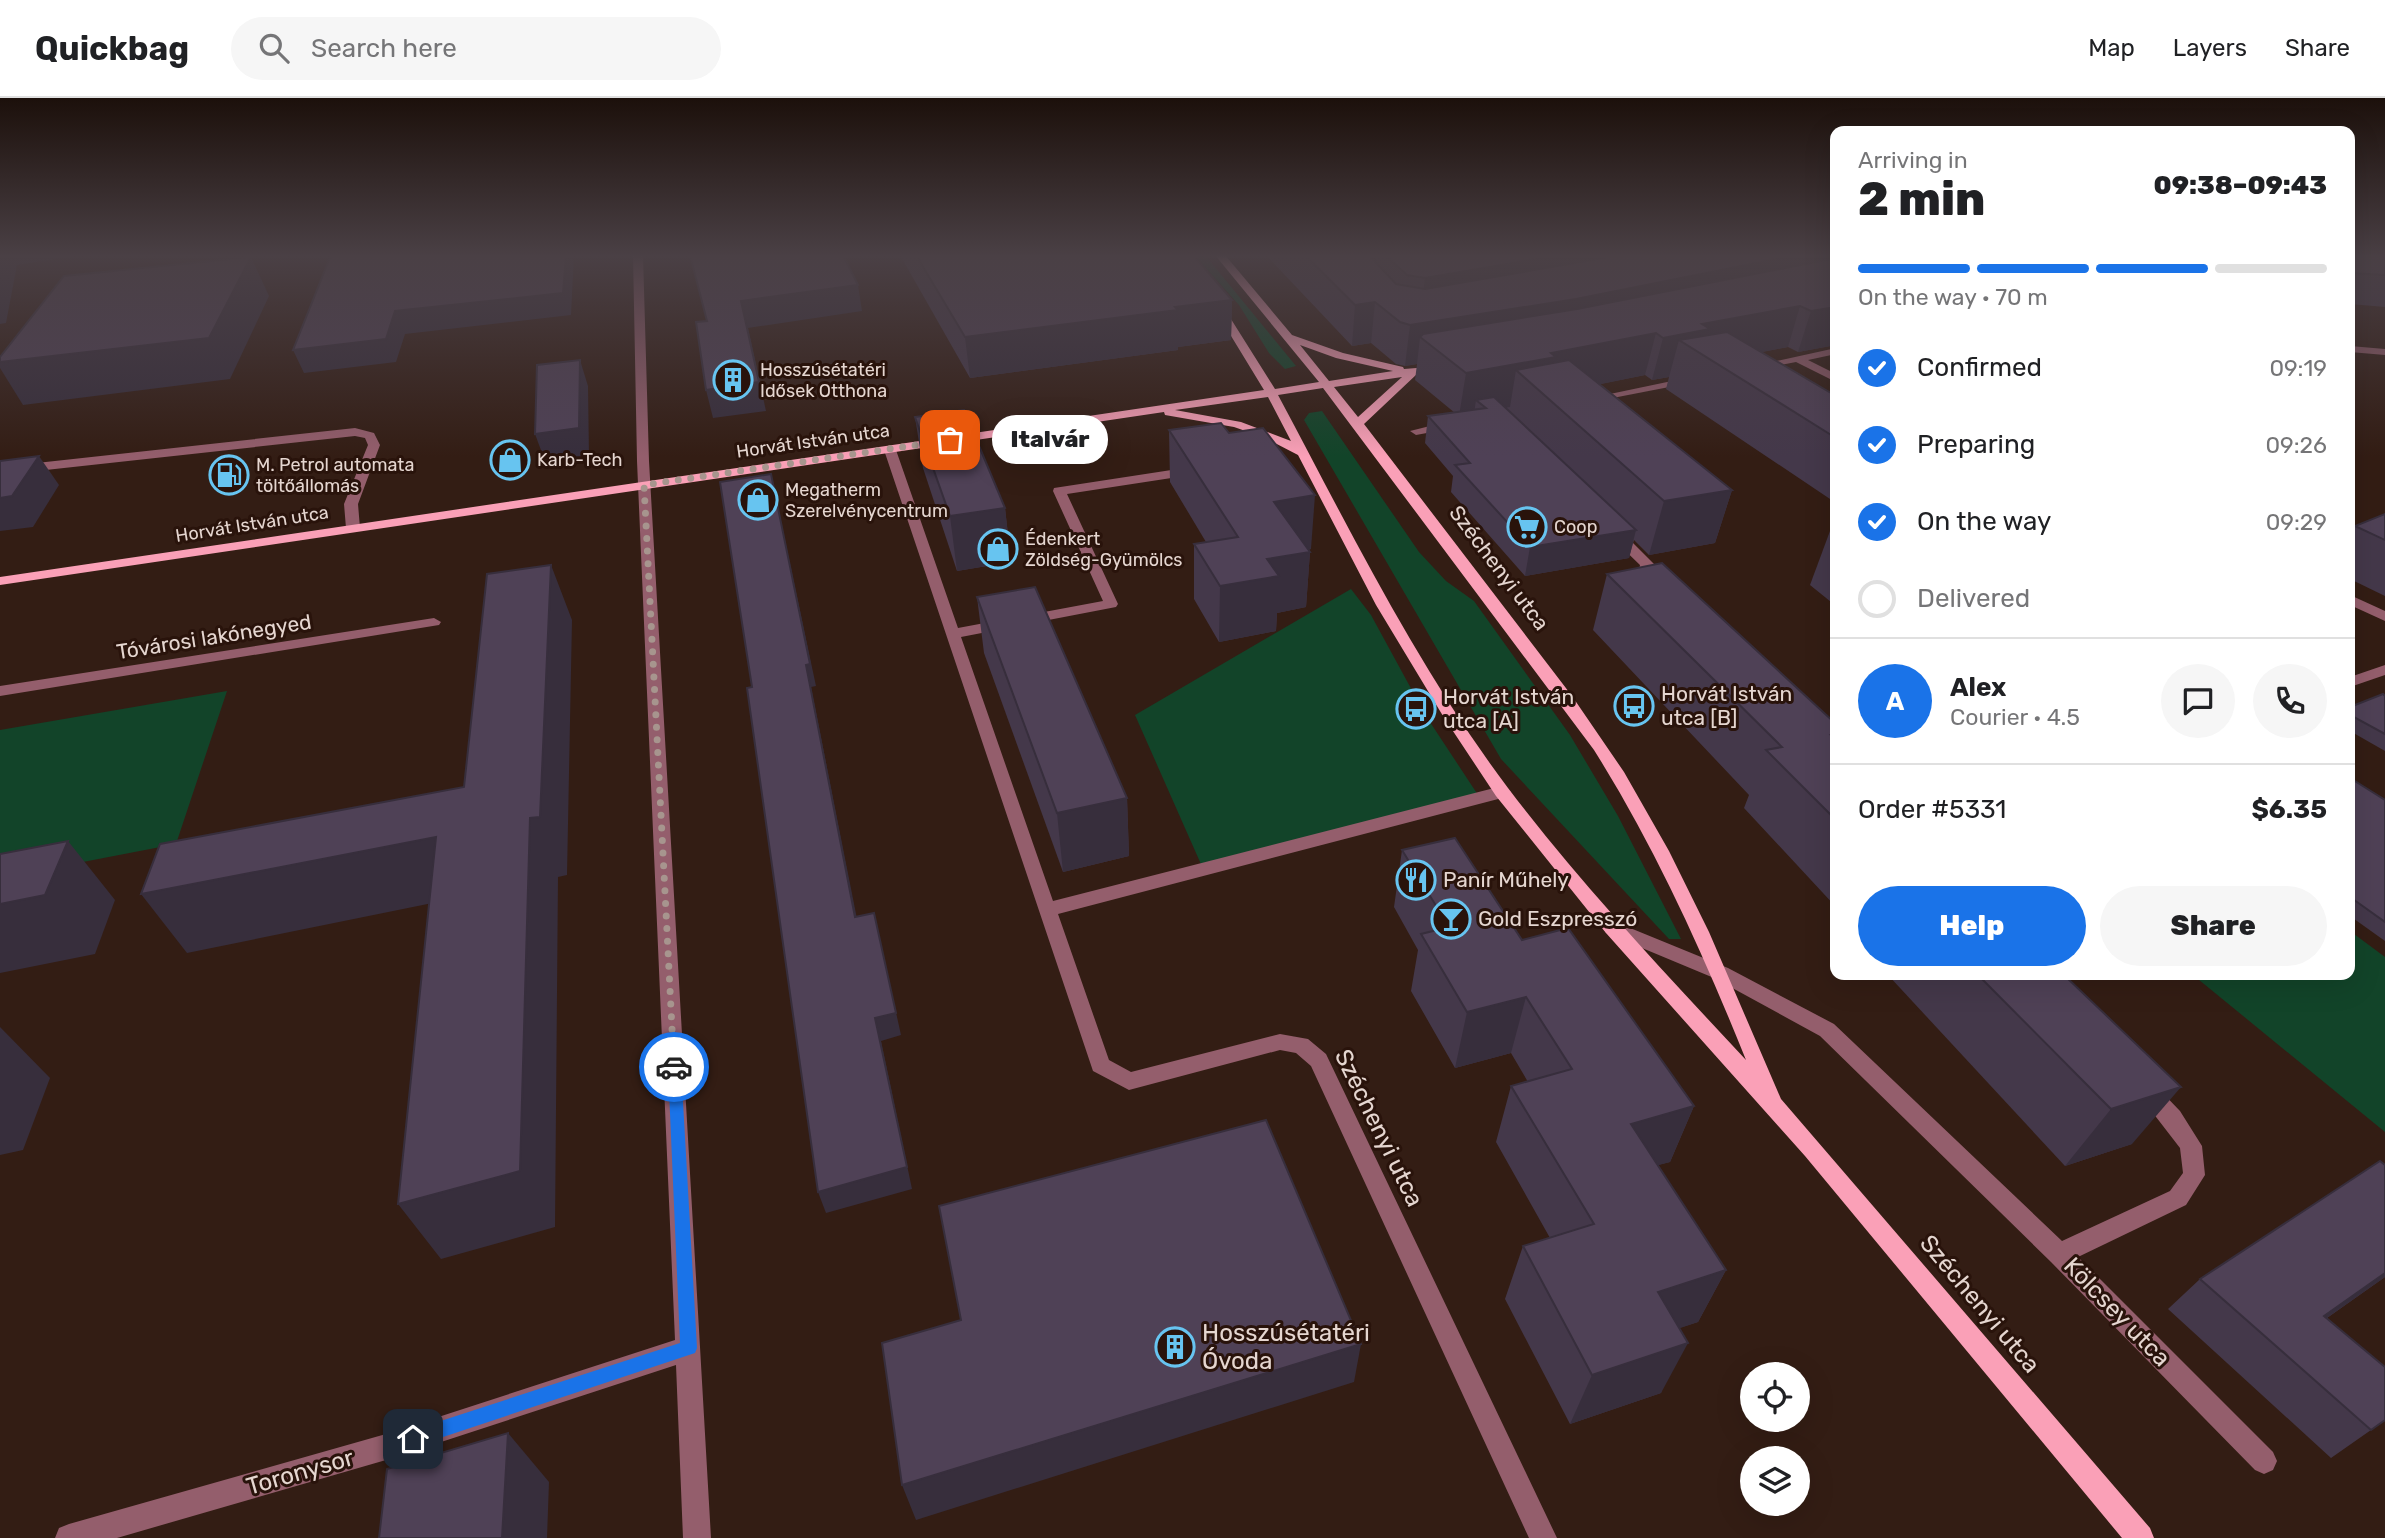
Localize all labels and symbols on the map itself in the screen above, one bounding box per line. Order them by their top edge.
building icon: Hosszúsétatéri Idősek Otthona [712,359,754,401]
place label: Hosszúsétatéri Idősek Otthona [760,359,887,402]
pin [920,410,980,470]
callout: Italvár [992,416,1108,464]
street label: Horvát István utca [735,419,891,463]
shop icon: Karb-Tech [489,439,531,481]
place label: Karb-Tech [537,449,622,471]
fuel station icon: M. Petrol automata töltőállomás [208,454,250,496]
place label: M. Petrol automata töltőállomás [256,454,414,497]
shop icon: Megatherm Szerelvénycentrum [737,479,779,521]
place label: Megatherm Szerelvénycentrum [785,479,948,522]
street label: Széchenyi utca [1444,500,1554,635]
street label: Horvát István utca [174,501,330,547]
supermarket icon: Coop [1506,506,1548,548]
place label: Coop [1554,516,1597,538]
shop icon: Édenkert Zöldség-Gyümölcs [977,528,1019,570]
place label: Édenkert Zöldség-Gyümölcs [1025,528,1183,571]
street label: Tóvárosi lakónegyed [115,609,313,664]
place label: Horvát István utca [B] [1661,681,1792,730]
place label: Horvát István utca [A] [1443,684,1574,733]
bus stop icon: Horvát István utca [B] [1613,685,1655,727]
bus stop icon: Horvát István utca [A] [1395,688,1437,730]
restaurant icon: Panír Műhely [1395,859,1437,901]
place label: Panír Műhely [1443,867,1569,892]
bar icon: Gold Eszpresszó [1430,898,1472,940]
place label: Gold Eszpresszó [1478,906,1637,931]
courier [639,1032,709,1102]
street label: Széchenyi utca [1329,1045,1429,1211]
street label: Széchenyi utca [1914,1229,2046,1379]
street label: Kölcsey utca [2058,1252,2176,1372]
place label: Hosszúsétatéri Óvoda [1202,1319,1370,1375]
building icon: Hosszúsétatéri Óvoda [1154,1326,1196,1368]
pin [383,1409,443,1469]
street label: Toronysor [243,1443,357,1501]

